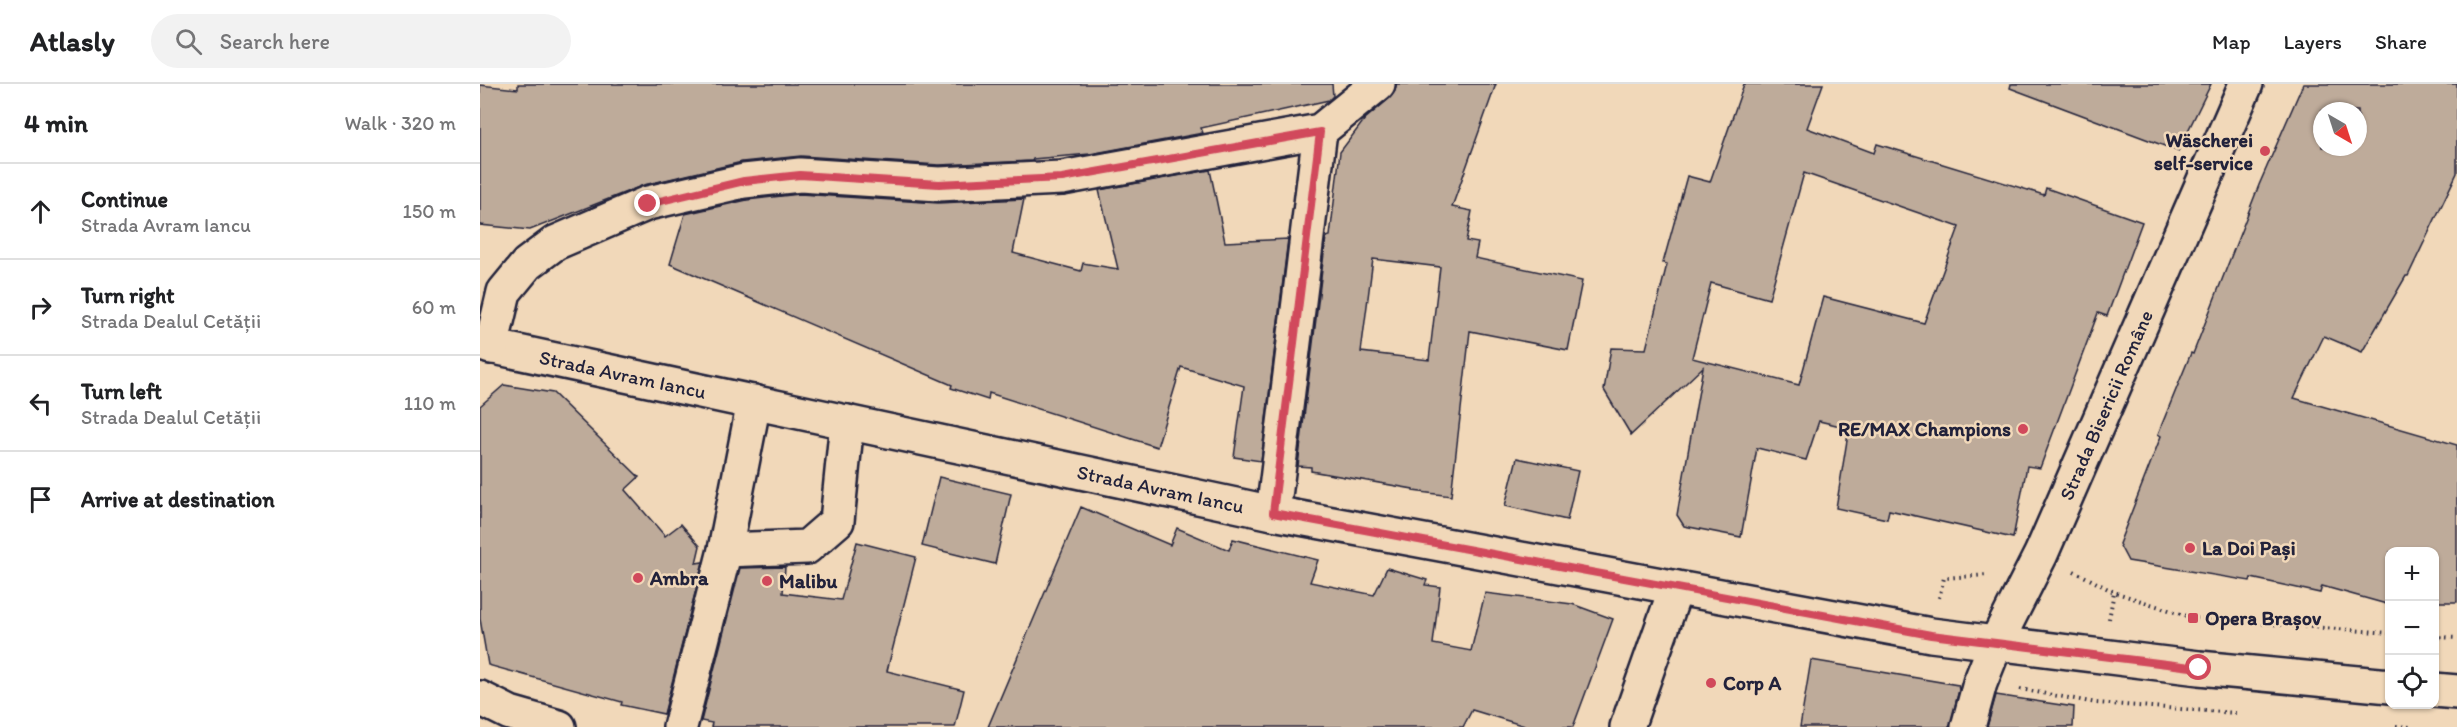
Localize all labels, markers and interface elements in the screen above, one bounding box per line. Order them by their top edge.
search box [151,14,571,68]
text: Atlasly [30,24,115,58]
icon: search [172,25,205,58]
text: Search here [220,28,330,55]
text: Map [2212,29,2251,54]
text: Layers [2284,29,2342,54]
text: Share [2375,29,2427,54]
north arrow [2313,102,2367,156]
text: 4 min [24,107,88,139]
text: Walk · 320 m [344,111,456,135]
place label: Wäscherei self-service [2154,128,2253,175]
marker: Wäscherei self-service [2258,144,2272,158]
text: Continue [81,186,168,213]
route end [634,190,660,216]
icon: ahead [24,195,57,228]
text: 150 m [403,199,456,223]
text: Strada Avram Iancu [81,213,251,237]
text: Turn right [81,282,175,309]
icon: right [24,291,57,324]
text: 60 m [412,295,456,319]
street label: Strada Bisericii Române [2054,306,2158,504]
text: Strada Dealul Cetății [81,309,261,333]
street label: Strada Avram Iancu [537,345,709,404]
text: Turn left [81,378,162,405]
icon: left [24,387,57,420]
text: 110 m [404,391,456,415]
text: Strada Dealul Cetății [81,405,261,429]
place label: RE/MAX Champions [1838,417,2011,442]
marker: RE/MAX Champions [2016,422,2030,436]
street label: Strada Avram Iancu [1075,460,1246,519]
icon: arrive [24,483,57,516]
text: Arrive at destination [81,486,275,513]
place label: La Doi Pași [2202,536,2296,561]
marker: La Doi Pași [2183,541,2197,555]
map controls [2385,547,2439,709]
button: + [2385,547,2439,601]
place label: Ambra [649,566,709,590]
place label: Malibu [779,569,838,593]
marker: Ambra [631,571,645,585]
marker: Malibu [760,574,774,588]
button: − [2385,601,2439,655]
place label: Opera Brașov [2205,606,2322,631]
marker: Opera Brașov [2186,611,2200,625]
route start [2185,654,2211,680]
button: locate [2385,655,2439,709]
place label: Corp A [1723,671,1781,696]
marker: Corp A [1704,676,1718,690]

